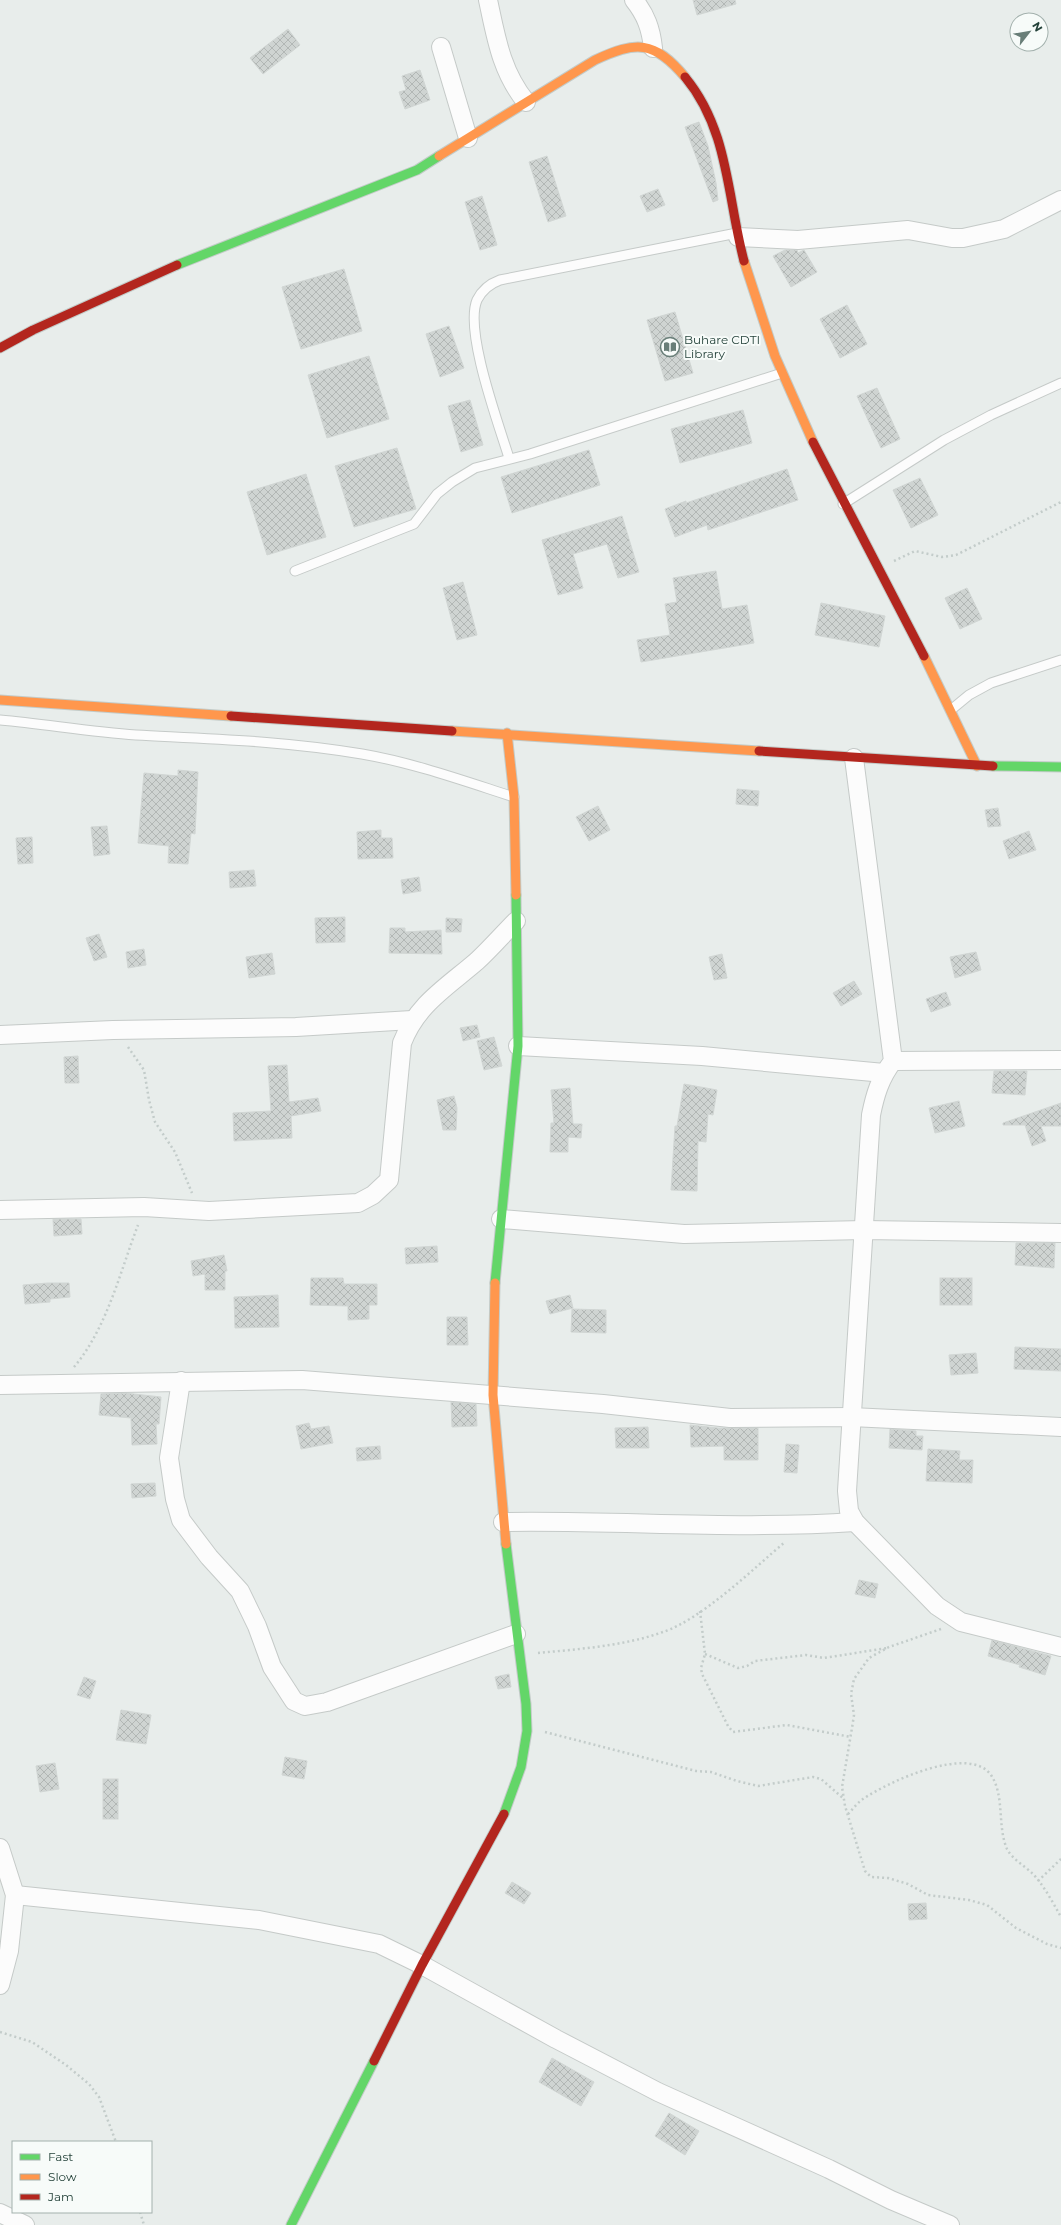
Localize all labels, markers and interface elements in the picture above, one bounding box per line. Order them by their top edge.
north arrow [1009,12,1049,52]
text: N [1029,19,1046,34]
place label: Buhare CDTI Library [684,332,760,361]
library icon: Buhare CDTI Library [659,336,681,358]
legend [12,2141,152,2213]
text: Fast [48,2149,73,2164]
text: Slow [48,2169,77,2184]
text: Jam [47,2189,74,2204]

